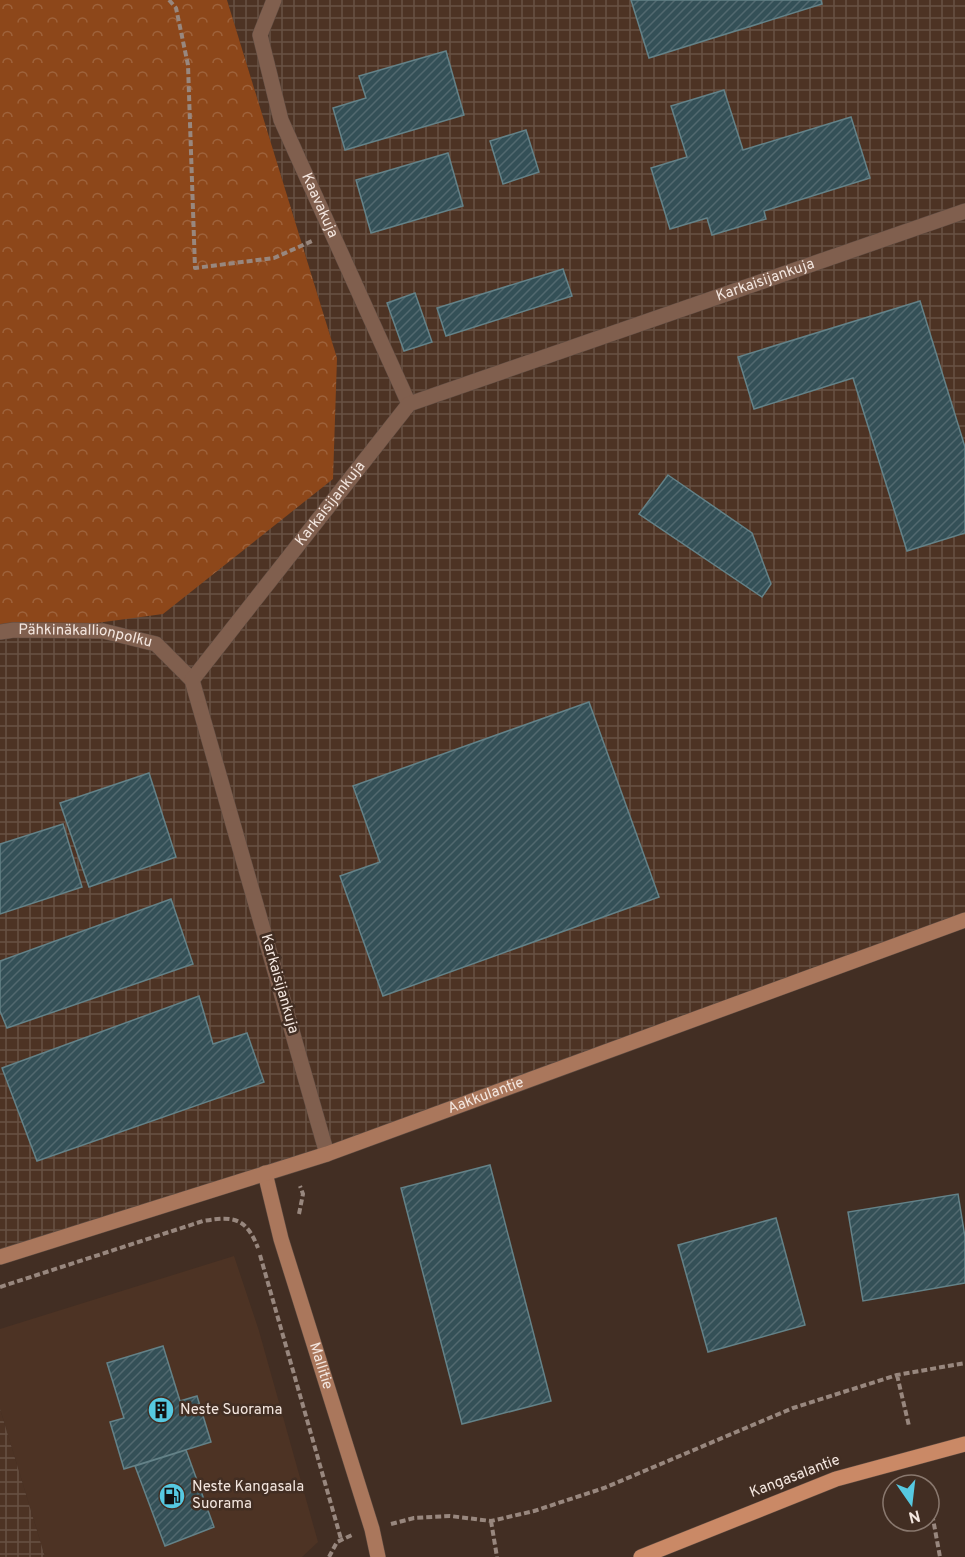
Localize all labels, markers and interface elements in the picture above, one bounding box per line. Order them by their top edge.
street label: Kaavakuja [297,170,342,241]
street label: Karkaisijankuja [713,254,817,306]
street label: Karkaisijankuja [291,457,370,550]
street label: Pähkinäkallionpolku [18,621,154,652]
street label: Karkaisijankuja [256,932,302,1036]
street label: Aakkulantie [445,1073,527,1118]
street label: Mallitie [305,1340,337,1392]
building icon: Neste Suorama [146,1395,176,1425]
place label: Neste Suorama [180,1401,283,1420]
street label: Kangasalantie [747,1451,843,1503]
north arrow [881,1473,941,1533]
place label: Neste Kangasala Suorama [192,1478,304,1514]
fuel station icon: Neste Kangasala Suorama [157,1481,187,1511]
text: N [906,1505,922,1527]

